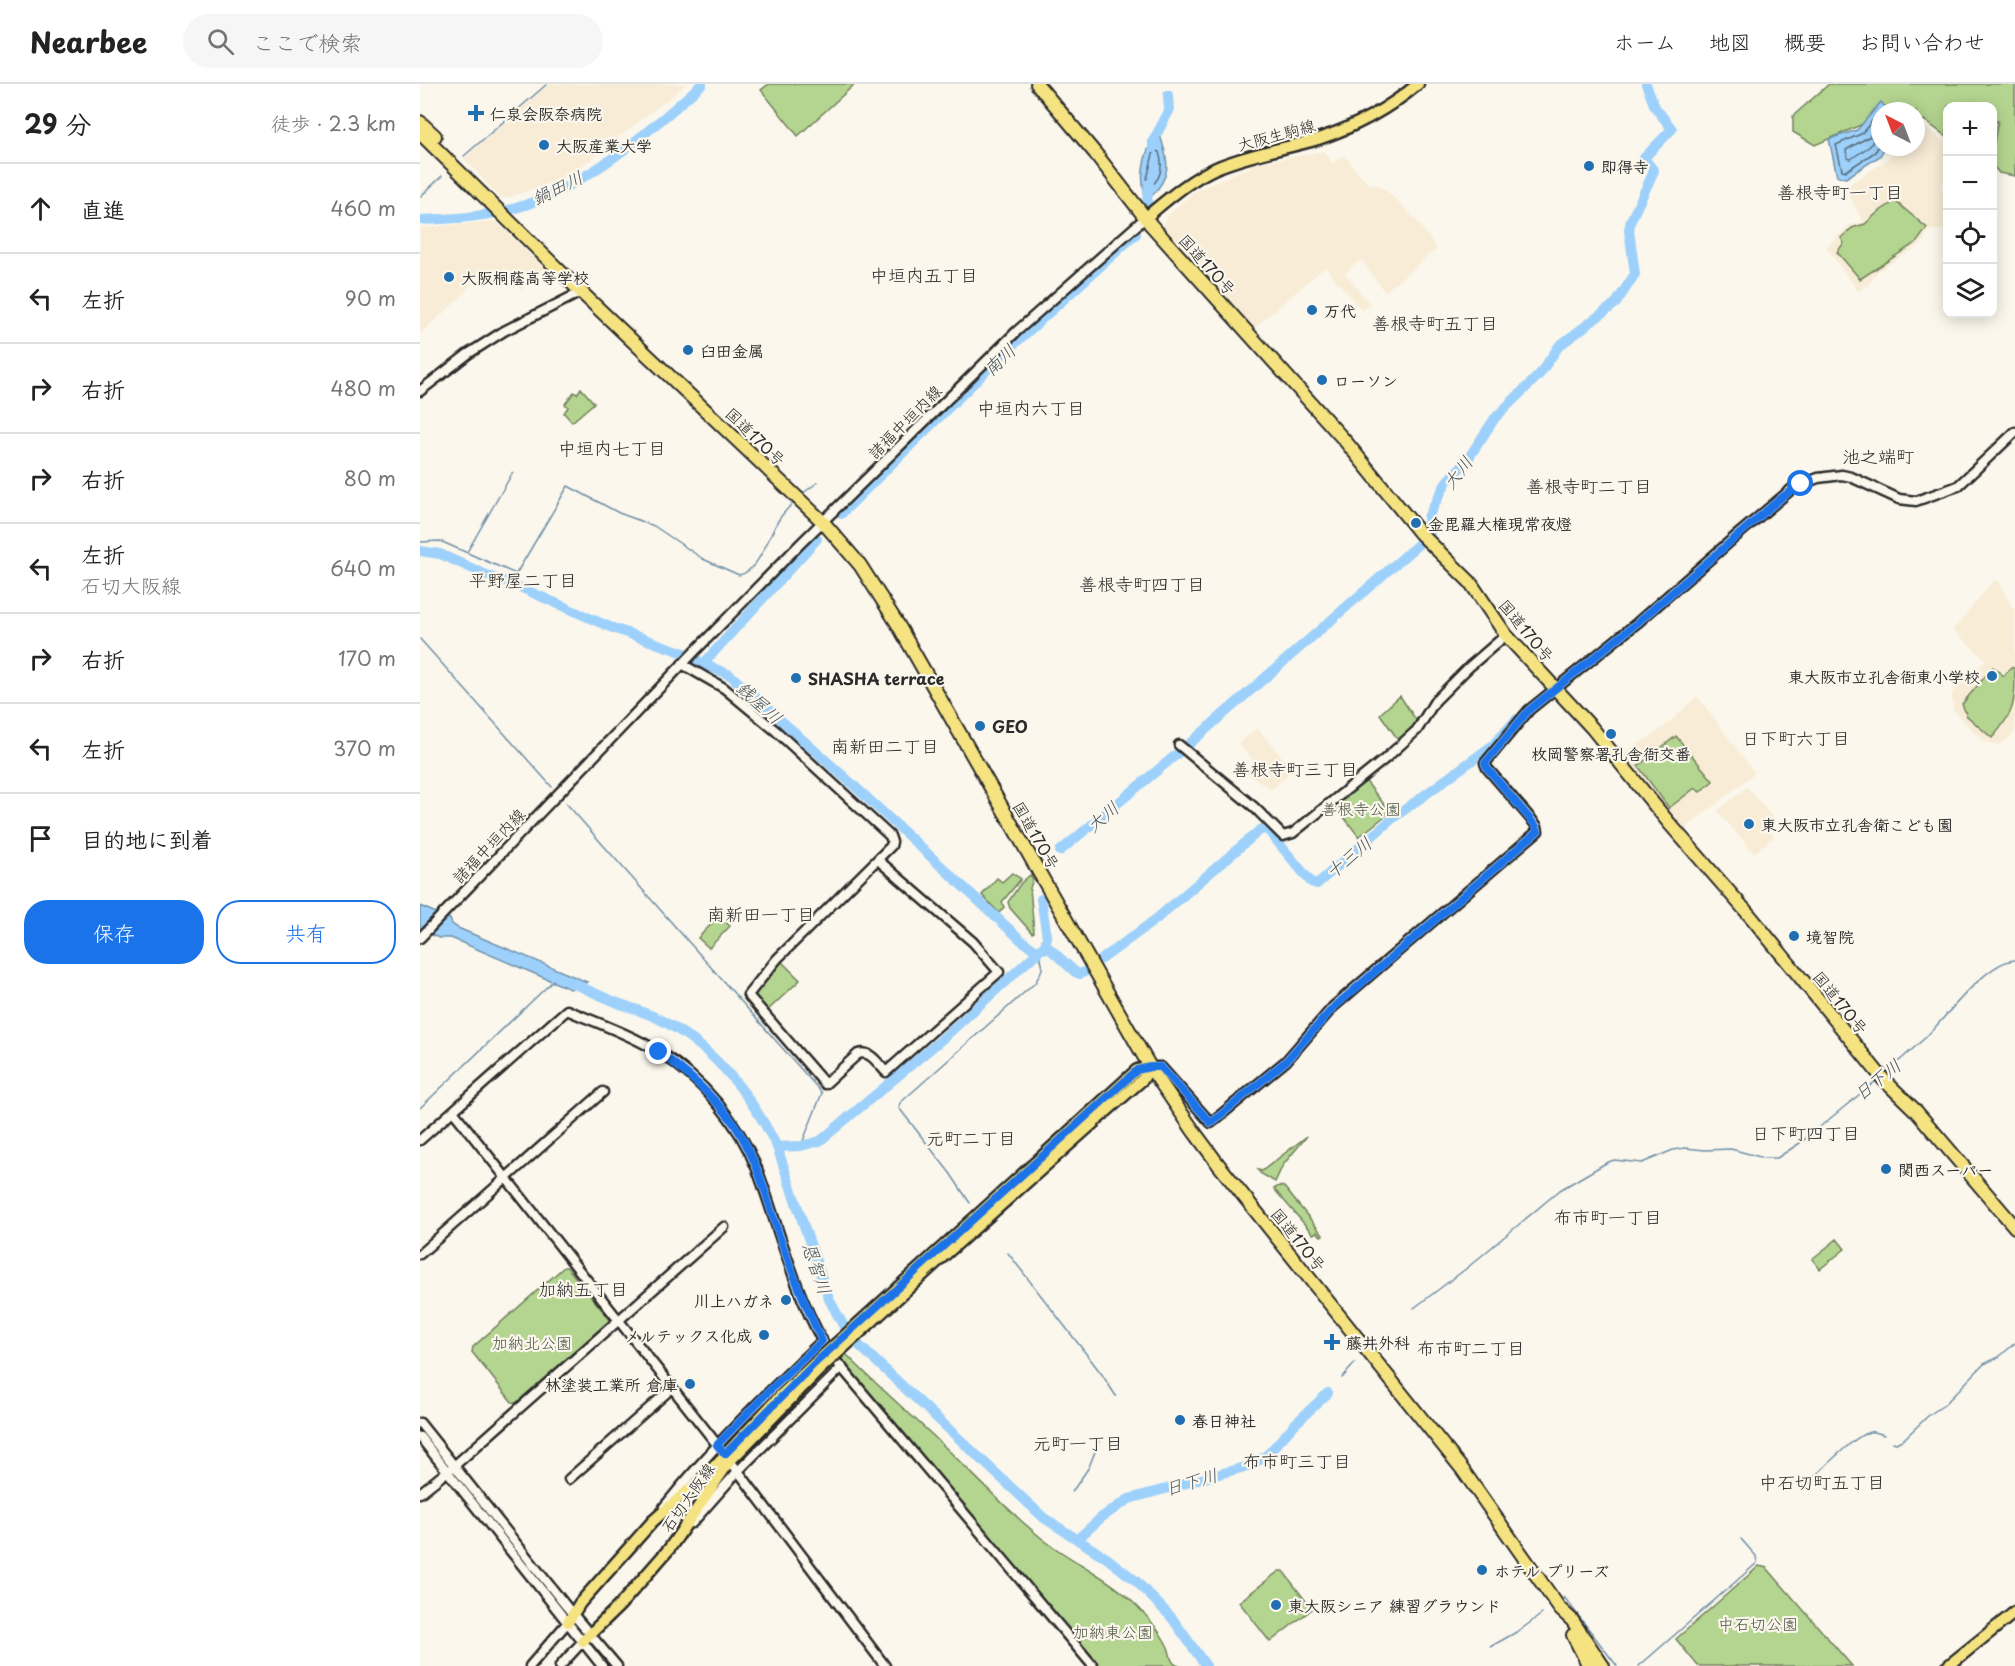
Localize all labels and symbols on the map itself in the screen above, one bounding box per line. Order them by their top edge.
place label: 仁泉会阪奈病院 [490,101,602,125]
north arrow [1871,102,1925,156]
marker: 仁泉会阪奈病院 [467,104,485,122]
street label: 大阪生駒線 [1234,112,1318,156]
place label: 大阪産業大学 [556,133,652,157]
marker: 大阪産業大学 [537,138,551,152]
place label: 即得寺 [1601,154,1649,178]
marker: 即得寺 [1582,159,1596,173]
water label: 鍋田川 [527,163,587,211]
district label: 善根寺町一丁目 [1777,178,1903,205]
street label: 国道170号 [1174,228,1242,300]
district label: 中垣内五丁目 [870,261,978,288]
place label: 大阪桐蔭高等学校 [461,265,589,289]
marker: 大阪桐蔭高等学校 [442,270,456,284]
place label: 万代 [1324,298,1356,322]
marker: 万代 [1305,303,1319,317]
district label: 善根寺町五丁目 [1372,309,1498,336]
water label: 南川 [977,337,1021,381]
place label: 臼田金属 [700,338,764,362]
marker: 臼田金属 [681,343,695,357]
place label: ローソン [1334,368,1398,392]
marker: ローソン [1315,373,1329,387]
street label: 諸福中垣内線 [862,379,946,463]
district label: 中垣内六丁目 [977,394,1085,421]
street label: 国道170号 [721,401,791,471]
district label: 中垣内七丁目 [558,434,666,461]
district label: 池之端町 [1842,442,1914,469]
water label: 大川 [1435,450,1479,494]
route start [1787,470,1813,496]
district label: 善根寺町二丁目 [1526,472,1652,499]
place label: 金毘羅大権現常夜燈 [1428,511,1572,535]
marker: 金毘羅大権現常夜燈 [1409,516,1423,530]
district label: 平野屋二丁目 [469,566,577,593]
district label: 善根寺町四丁目 [1079,570,1205,597]
street label: 国道170号 [1494,593,1560,667]
place label: 東大阪市立孔舎衙東小学校 [1788,664,1980,688]
place label: SHASHA terrace [808,666,945,690]
marker: 東大阪市立孔舎衙東小学校 [1985,669,1999,683]
marker: SHASHA terrace [789,671,803,685]
water label: 銭屋川 [731,674,789,730]
place label: GEO [992,714,1028,738]
marker: GEO [973,719,987,733]
district label: 日下町六丁目 [1742,724,1850,751]
marker: 枚岡警察署孔舎衙交番 [1604,727,1618,741]
district label: 南新田二丁目 [831,732,939,759]
place label: 枚岡警察署孔舎衙交番 [1531,741,1691,765]
district label: 善根寺町三丁目 [1232,755,1358,782]
water label: 大川 [1080,794,1124,838]
street label: 国道170号 [1008,796,1066,874]
park label: 善根寺公園 [1321,796,1401,820]
street label: 諸福中垣内線 [446,802,530,888]
place label: 東大阪市立孔舎衛こども園 [1761,812,1953,836]
marker: 東大阪市立孔舎衛こども園 [1742,817,1756,831]
water label: 十三川 [1319,829,1377,885]
district label: 南新田一丁目 [707,900,815,927]
place label: 境智院 [1806,924,1854,948]
marker: 境智院 [1787,929,1801,943]
street label: 国道170号 [1808,965,1874,1039]
route end [645,1038,671,1064]
water label: 日下川 [1848,1052,1906,1106]
district label: 日下町四丁目 [1752,1119,1860,1146]
district label: 元町二丁目 [926,1124,1016,1151]
place label: 関西スーパー [1898,1157,1993,1181]
marker: 関西スーパー [1879,1162,1893,1176]
street label: 国道170号 [1266,1202,1332,1276]
district label: 布市町一丁目 [1554,1203,1662,1230]
water label: 恩智川 [796,1238,840,1298]
district label: 加納五丁目 [538,1275,628,1302]
place label: 川上ハガネ [694,1288,774,1312]
marker: 川上ハガネ [779,1293,793,1307]
place label: メルテックス化成 [624,1323,752,1347]
marker: メルテックス化成 [757,1328,771,1342]
park label: 加納北公園 [492,1330,572,1354]
place label: 藤井外科 [1346,1330,1410,1354]
marker: 藤井外科 [1323,1333,1341,1351]
district label: 布市町二丁目 [1417,1334,1525,1361]
place label: 林塗装工業所 倉庫 [545,1372,678,1396]
marker: 林塗装工業所 倉庫 [683,1377,697,1391]
place label: 春日神社 [1192,1408,1256,1432]
marker: 春日神社 [1173,1413,1187,1427]
district label: 元町一丁目 [1033,1429,1123,1456]
district label: 布市町三丁目 [1243,1447,1351,1474]
street label: 石切大阪線 [654,1457,720,1537]
water label: 日下川 [1161,1461,1221,1501]
district label: 中石切町五丁目 [1759,1468,1885,1495]
place label: ホテル プリーズ [1494,1558,1609,1582]
marker: ホテル プリーズ [1475,1563,1489,1577]
place label: 東大阪シニア 練習グラウンド [1288,1593,1501,1617]
marker: 東大阪シニア 練習グラウンド [1269,1598,1283,1612]
park label: 中石切公園 [1718,1611,1798,1635]
park label: 加納東公園 [1073,1619,1153,1643]

